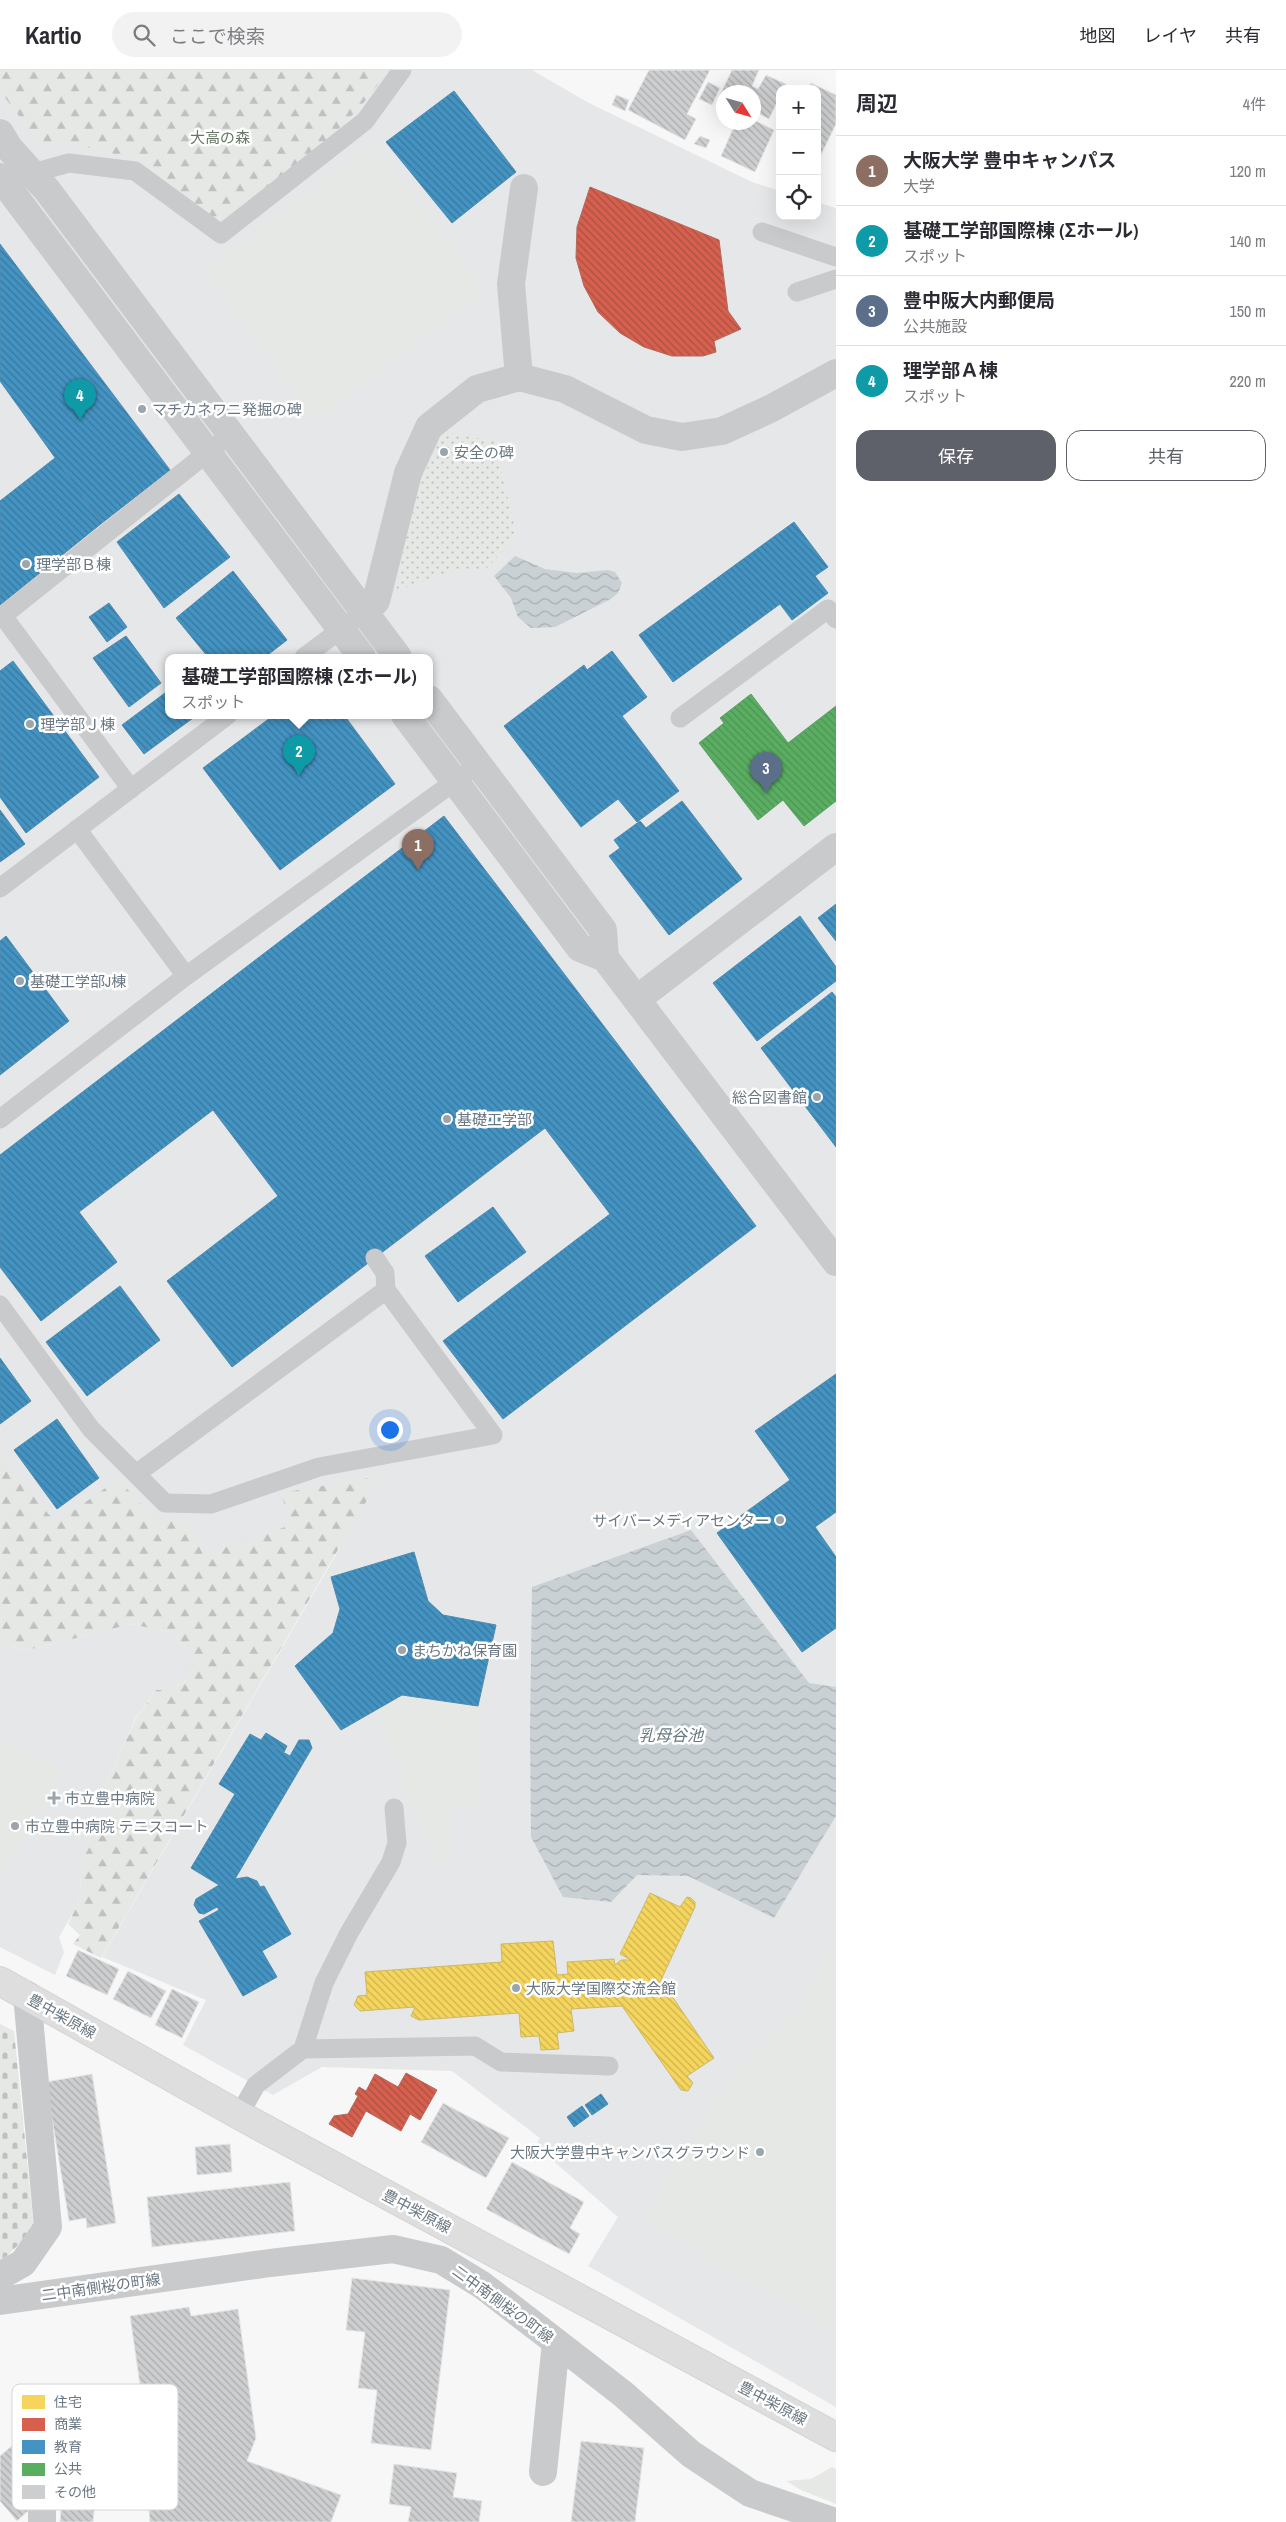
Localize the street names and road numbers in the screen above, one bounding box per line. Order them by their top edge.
street label: 豊中柴原線 [24,1989,100,2043]
street label: 豊中柴原線 [379,2184,455,2238]
street label: 二中南側桜の町線 [448,2260,558,2348]
street label: 二中南側桜の町線 [40,2268,162,2306]
street label: 豊中柴原線 [735,2376,811,2430]

